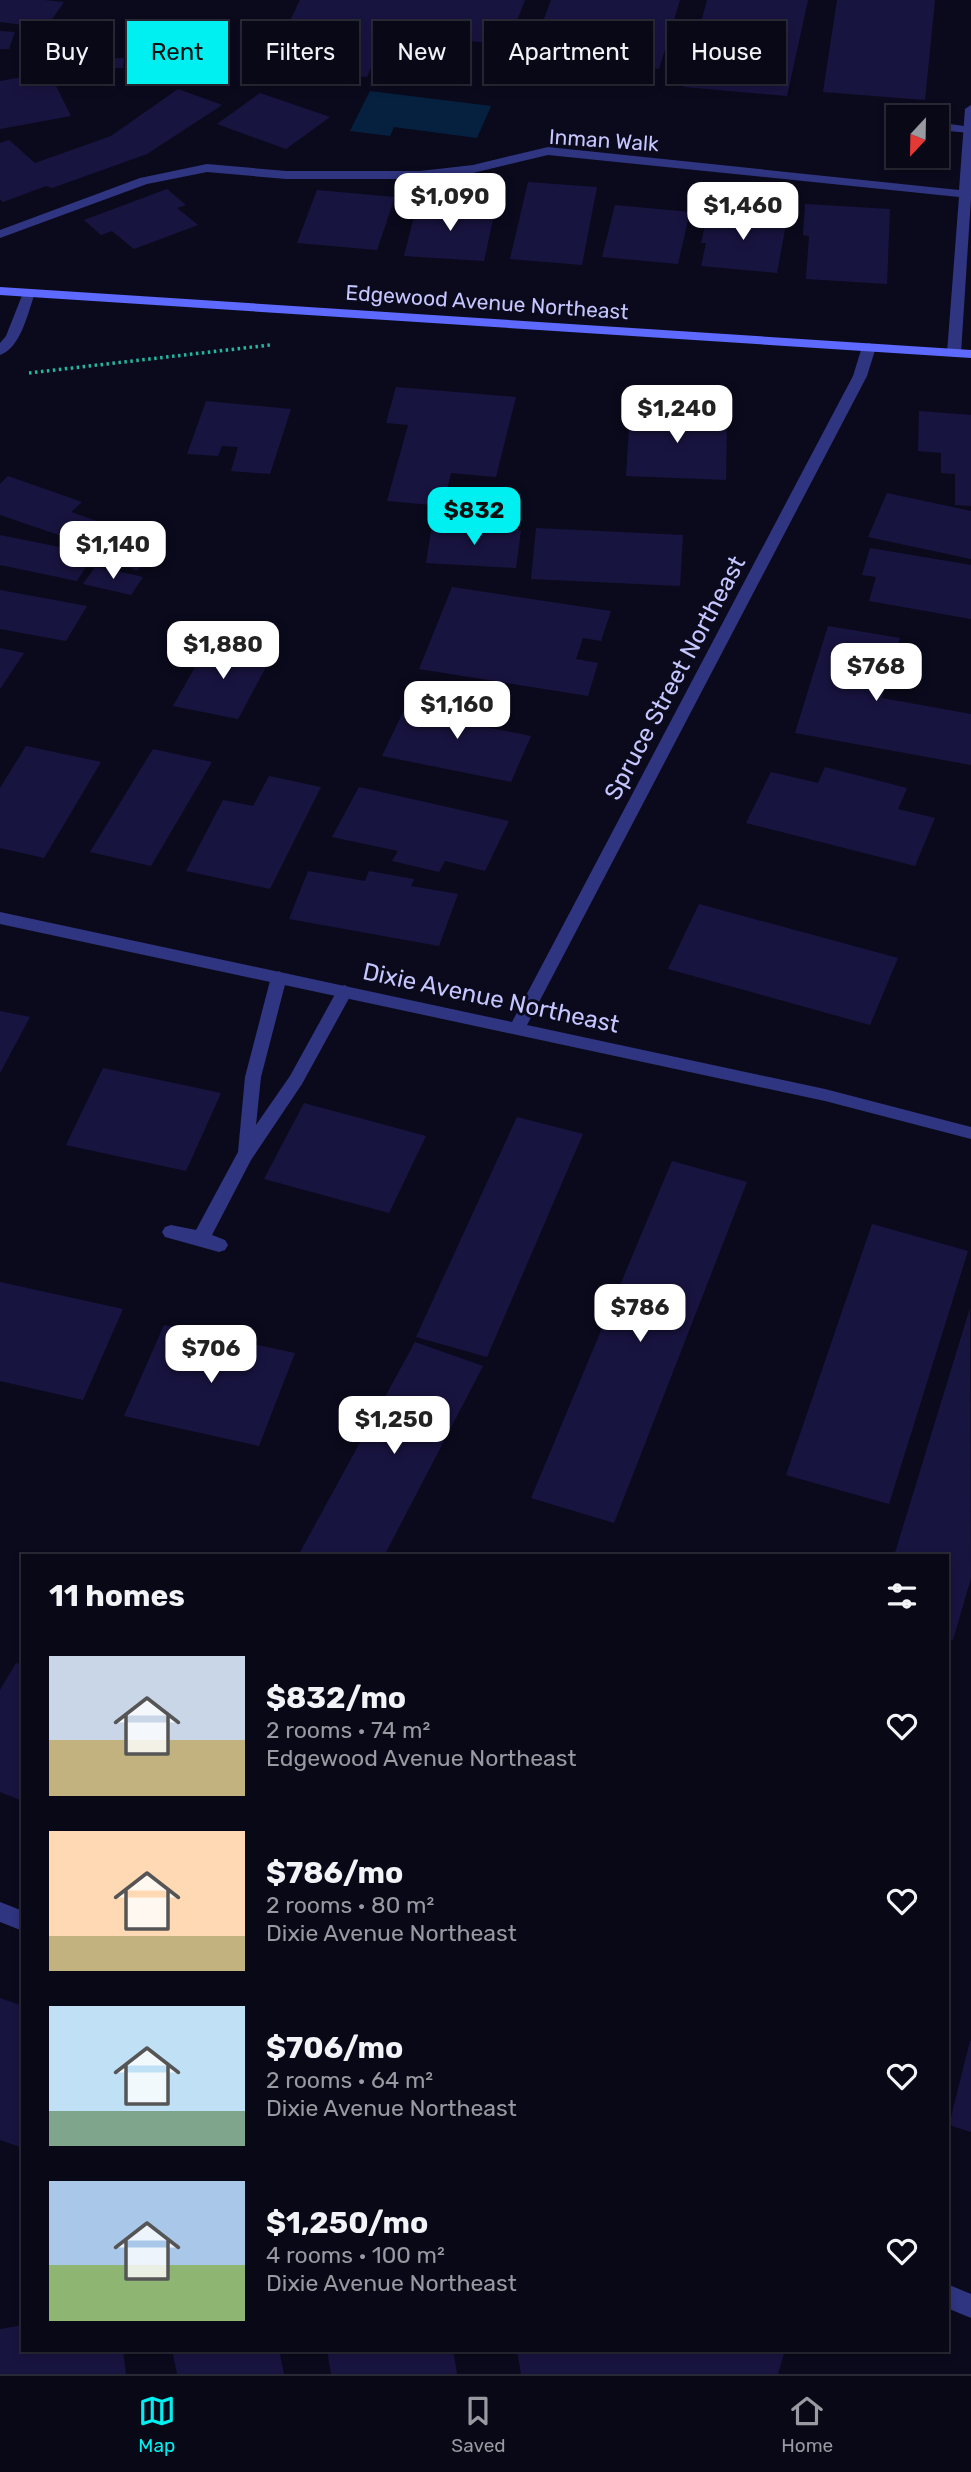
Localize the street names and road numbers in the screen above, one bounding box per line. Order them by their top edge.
street label: Inman Walk [548,124,660,156]
street label: Edgewood Avenue Northeast [345,280,629,324]
street label: Spruce Street Northeast [599,551,751,805]
street label: Dixie Avenue Northeast [360,957,622,1039]

